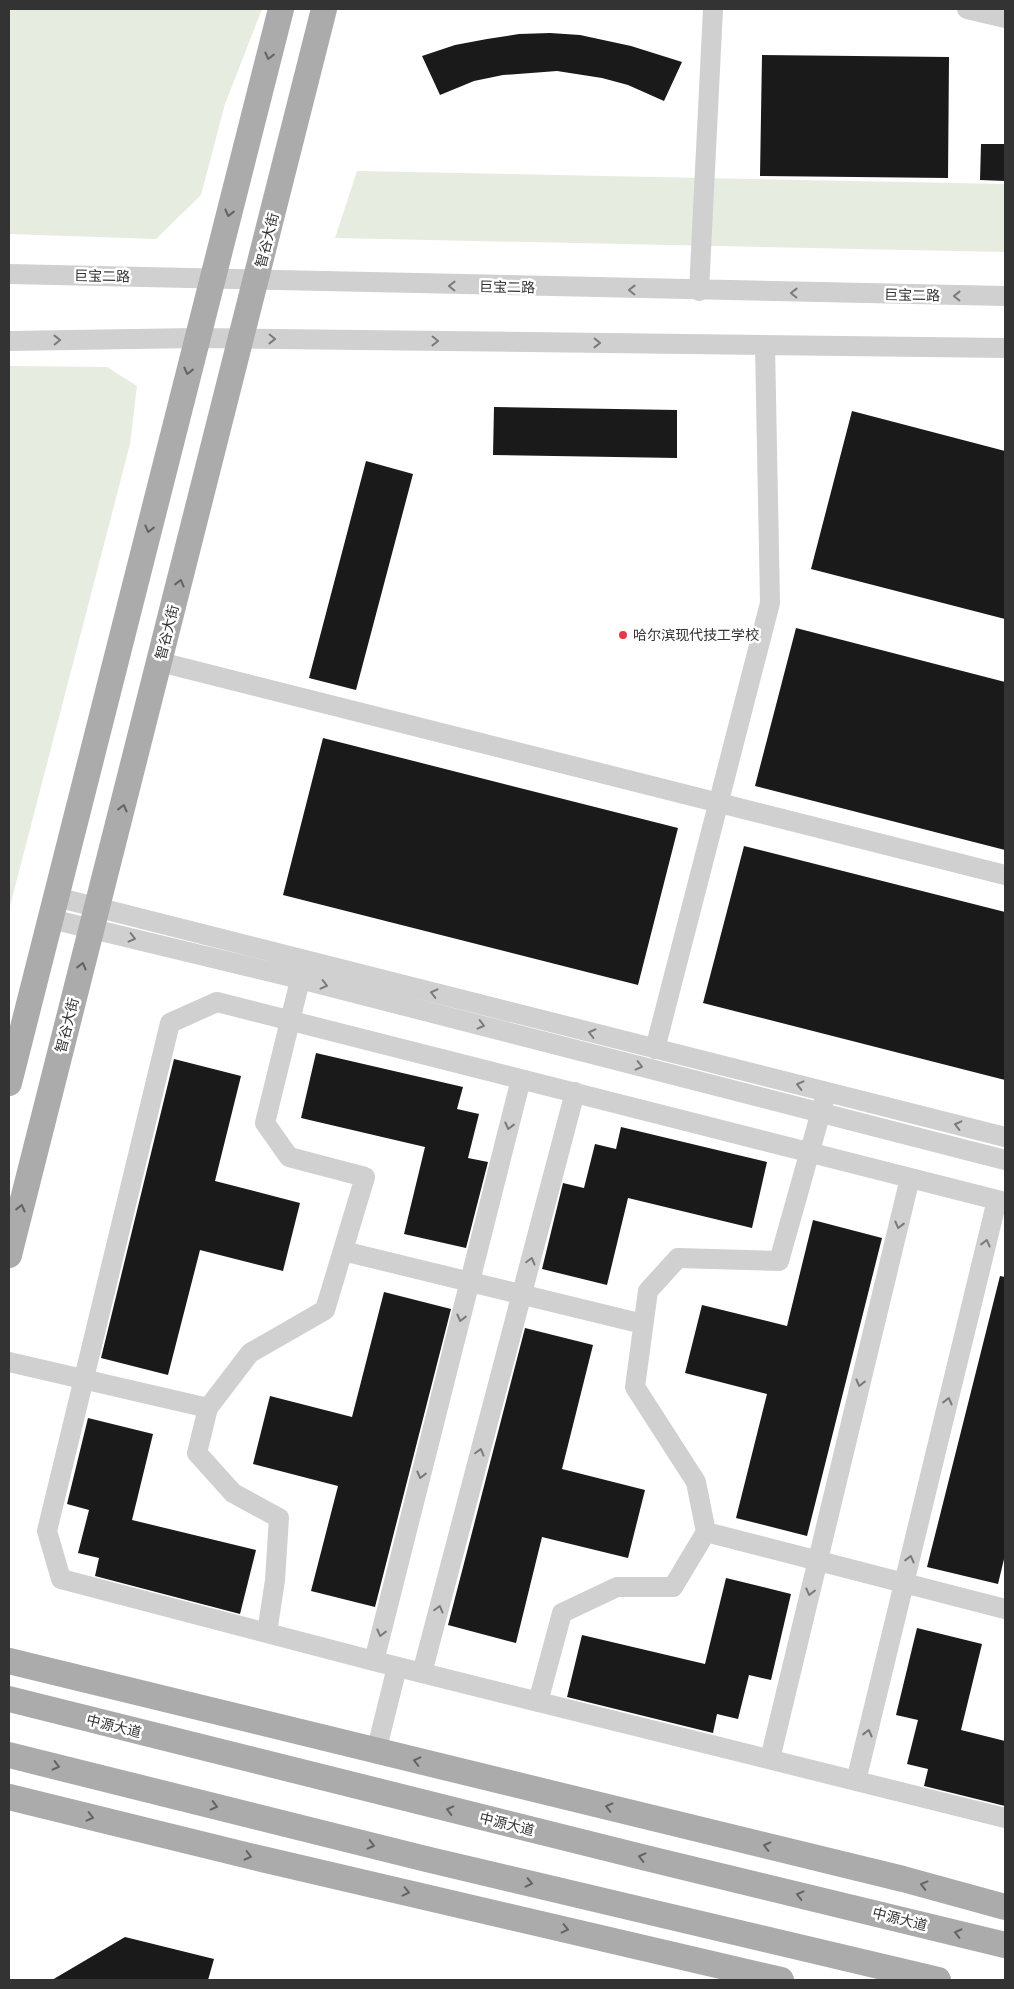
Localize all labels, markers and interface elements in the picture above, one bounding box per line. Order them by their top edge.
one-way arrow [264,51,274,60]
one-way arrow [224,209,234,217]
street label: 智谷大街 [251,211,283,269]
street label: 巨宝二路 [74,267,130,285]
street label: 巨宝二路 [479,278,535,296]
one-way arrow [447,280,455,291]
one-way arrow [627,284,635,295]
street label: 巨宝二路 [884,286,940,304]
one-way arrow [790,288,798,298]
one-way arrow [952,290,960,301]
one-way arrow [269,334,277,344]
one-way arrow [54,335,62,345]
one-way arrow [432,336,439,346]
one-way arrow [594,338,602,348]
one-way arrow [183,366,194,375]
one-way arrow [144,524,155,533]
one-way arrow [174,578,185,587]
street label: 智谷大街 [151,603,183,661]
place label: 哈尔滨现代技工学校 [633,626,759,644]
marker: 哈尔滨现代技工学校 [617,629,629,641]
one-way arrow [117,805,127,813]
one-way arrow [128,932,136,942]
one-way arrow [77,962,87,970]
one-way arrow [319,979,328,990]
one-way arrow [431,989,439,999]
street label: 智谷大街 [51,996,83,1054]
one-way arrow [477,1020,485,1030]
one-way arrow [587,1028,596,1039]
one-way arrow [634,1060,643,1071]
one-way arrow [797,1081,805,1091]
one-way arrow [954,1121,963,1131]
one-way arrow [504,1122,515,1131]
one-way arrow [15,1203,26,1212]
one-way arrow [894,1221,904,1229]
one-way arrow [980,1238,991,1247]
one-way arrow [525,1257,535,1265]
one-way arrow [456,1313,467,1322]
one-way arrow [855,1379,866,1388]
one-way arrow [942,1396,953,1405]
one-way arrow [475,1448,485,1456]
one-way arrow [416,1471,427,1480]
one-way arrow [904,1554,915,1563]
one-way arrow [805,1588,816,1597]
one-way arrow [433,1605,444,1614]
one-way arrow [377,1628,387,1636]
street label: 中源大道 [85,1710,143,1742]
one-way arrow [862,1729,873,1738]
one-way arrow [412,1756,421,1767]
one-way arrow [52,1761,60,1771]
one-way arrow [209,1800,218,1811]
one-way arrow [605,1803,613,1813]
one-way arrow [446,1805,455,1816]
street label: 中源大道 [478,1808,536,1840]
one-way arrow [86,1811,95,1822]
one-way arrow [367,1839,376,1850]
one-way arrow [762,1841,771,1852]
one-way arrow [243,1850,252,1861]
one-way arrow [637,1852,646,1863]
one-way arrow [525,1877,534,1888]
one-way arrow [920,1880,929,1891]
one-way arrow [402,1886,411,1897]
one-way arrow [795,1890,804,1901]
street label: 中源大道 [871,1903,929,1935]
one-way arrow [560,1923,569,1934]
one-way arrow [953,1928,962,1939]

